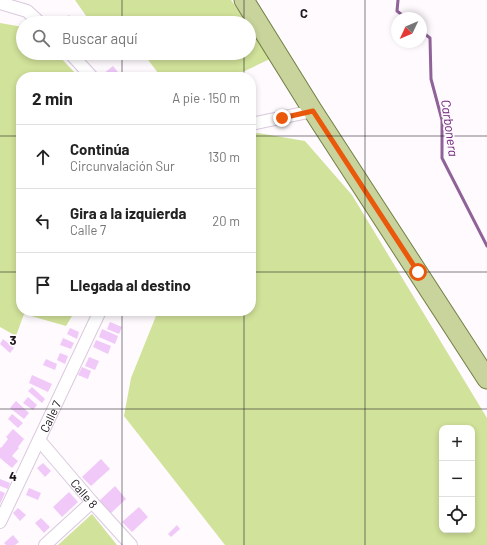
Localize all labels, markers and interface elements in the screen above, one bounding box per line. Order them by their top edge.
text: C [300,5,308,21]
north arrow [391,12,427,48]
search box [16,16,256,60]
icon: search [30,27,52,49]
text: Buscar aquí [62,29,138,47]
text: 2 min [32,88,73,108]
text: A pie · 150 m [172,90,240,106]
water label: Carbonera [438,98,462,158]
route end [273,109,291,127]
text: Continúa [70,140,130,158]
icon: ahead [32,146,54,168]
text: 130 m [208,149,240,165]
text: Circunvalación Sur [70,158,175,174]
text: Gira a la izquierda [70,204,186,222]
icon: left [32,210,54,232]
text: 20 m [212,213,240,229]
text: Calle 7 [70,222,106,238]
route start [409,263,427,281]
icon: arrive [32,274,54,296]
text: Llegada al destino [70,276,191,294]
text: 3 [9,332,17,348]
street label: Calle 7 [37,398,64,434]
map controls [439,425,475,533]
button: + [439,425,475,461]
button: − [439,461,475,497]
text: 4 [9,468,17,484]
street label: Calle 8 [68,476,101,511]
button: locate [439,497,475,533]

